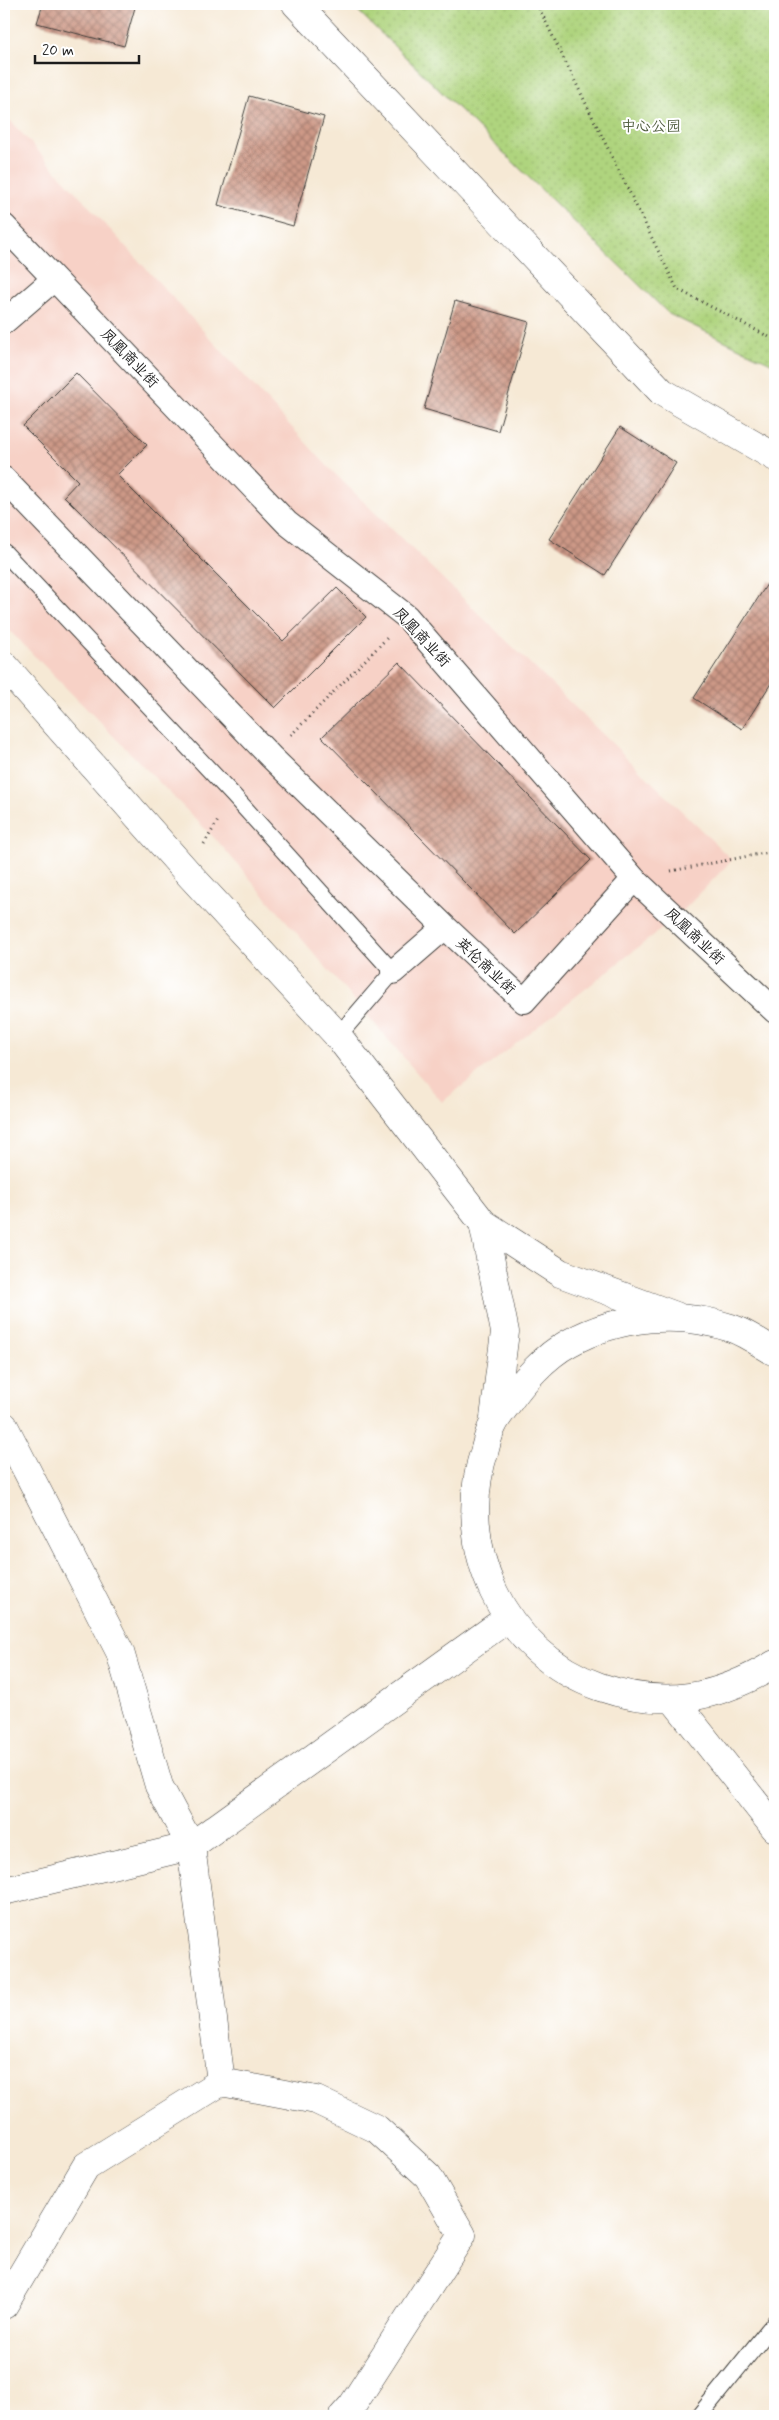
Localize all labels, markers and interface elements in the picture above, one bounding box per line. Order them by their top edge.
scale bar [35,32,139,64]
text: 20 m [42,41,74,61]
park label: 中心公园 [621,117,681,137]
street label: 凤凰商业街 [96,325,163,393]
street label: 凤凰商业街 [388,603,454,672]
street label: 凤凰商业街 [660,904,729,970]
street label: 英伦商业街 [451,934,520,1000]

